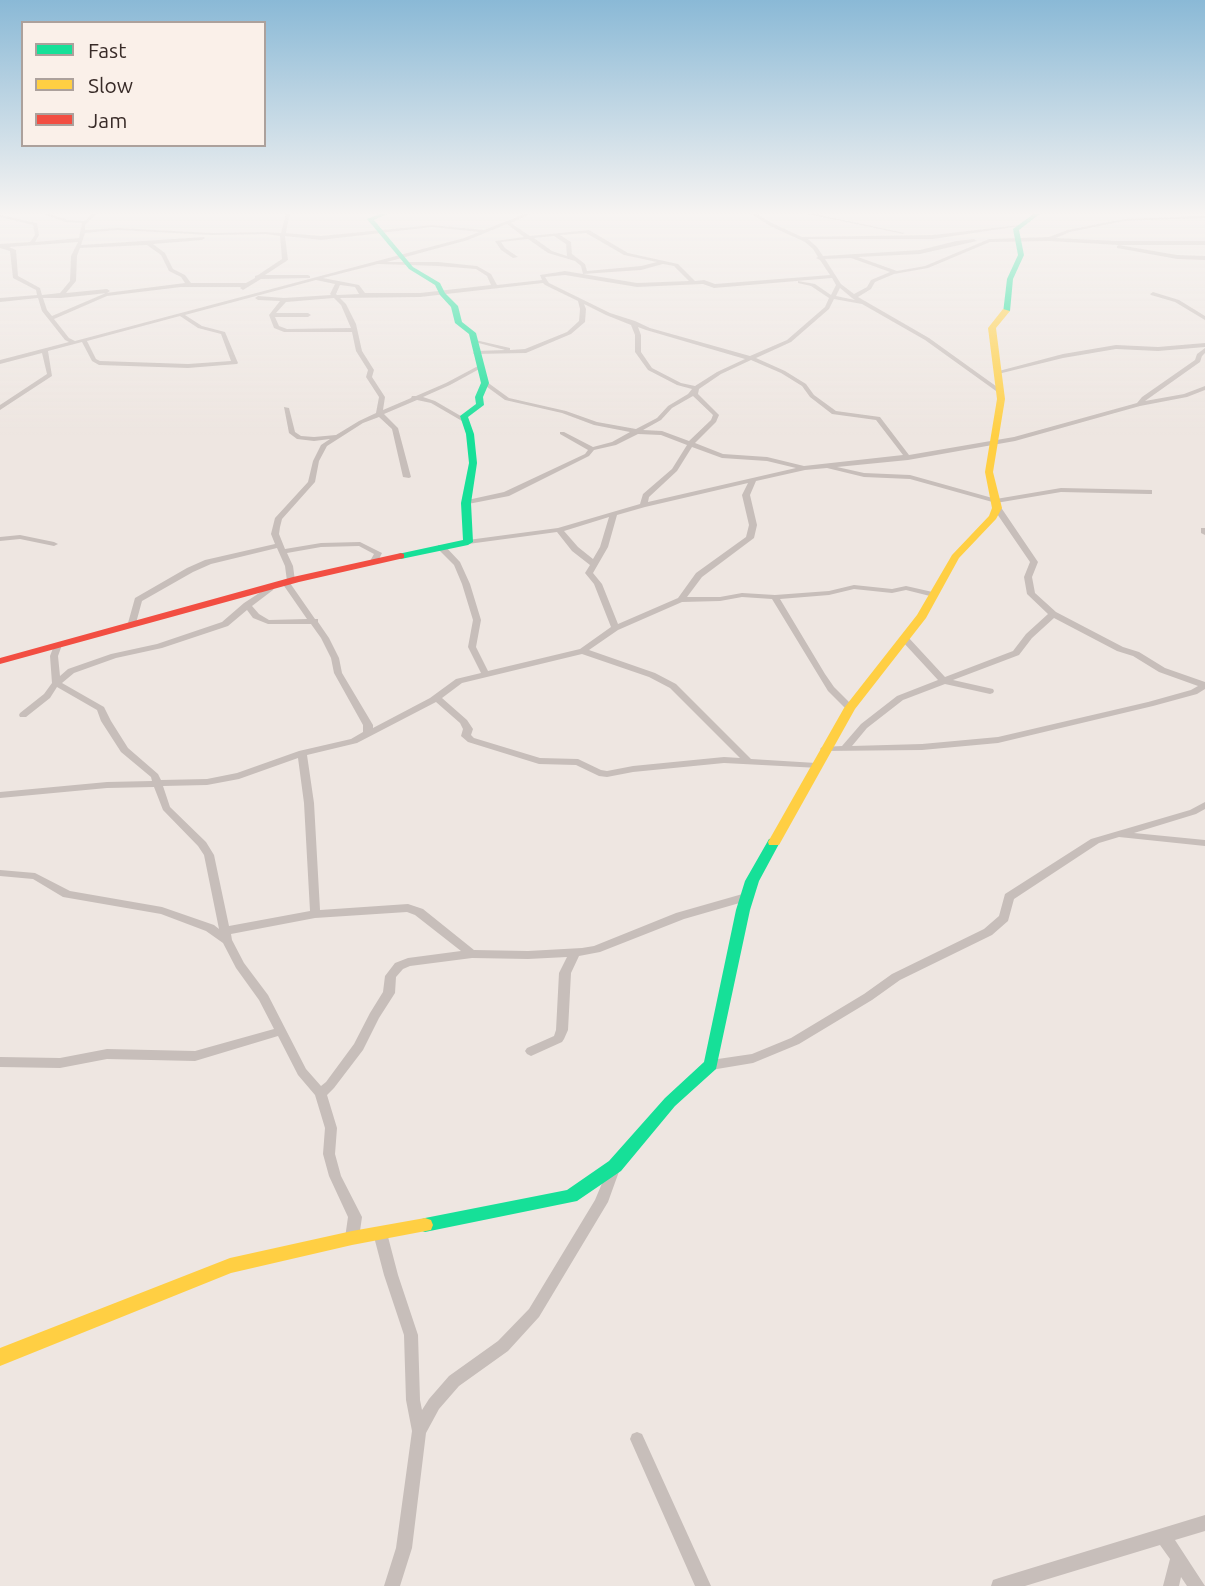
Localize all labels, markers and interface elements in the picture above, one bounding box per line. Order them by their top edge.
legend [21,21,266,147]
text: Fast [88,38,126,62]
text: Slow [88,73,133,97]
text: Jam [88,108,127,132]

